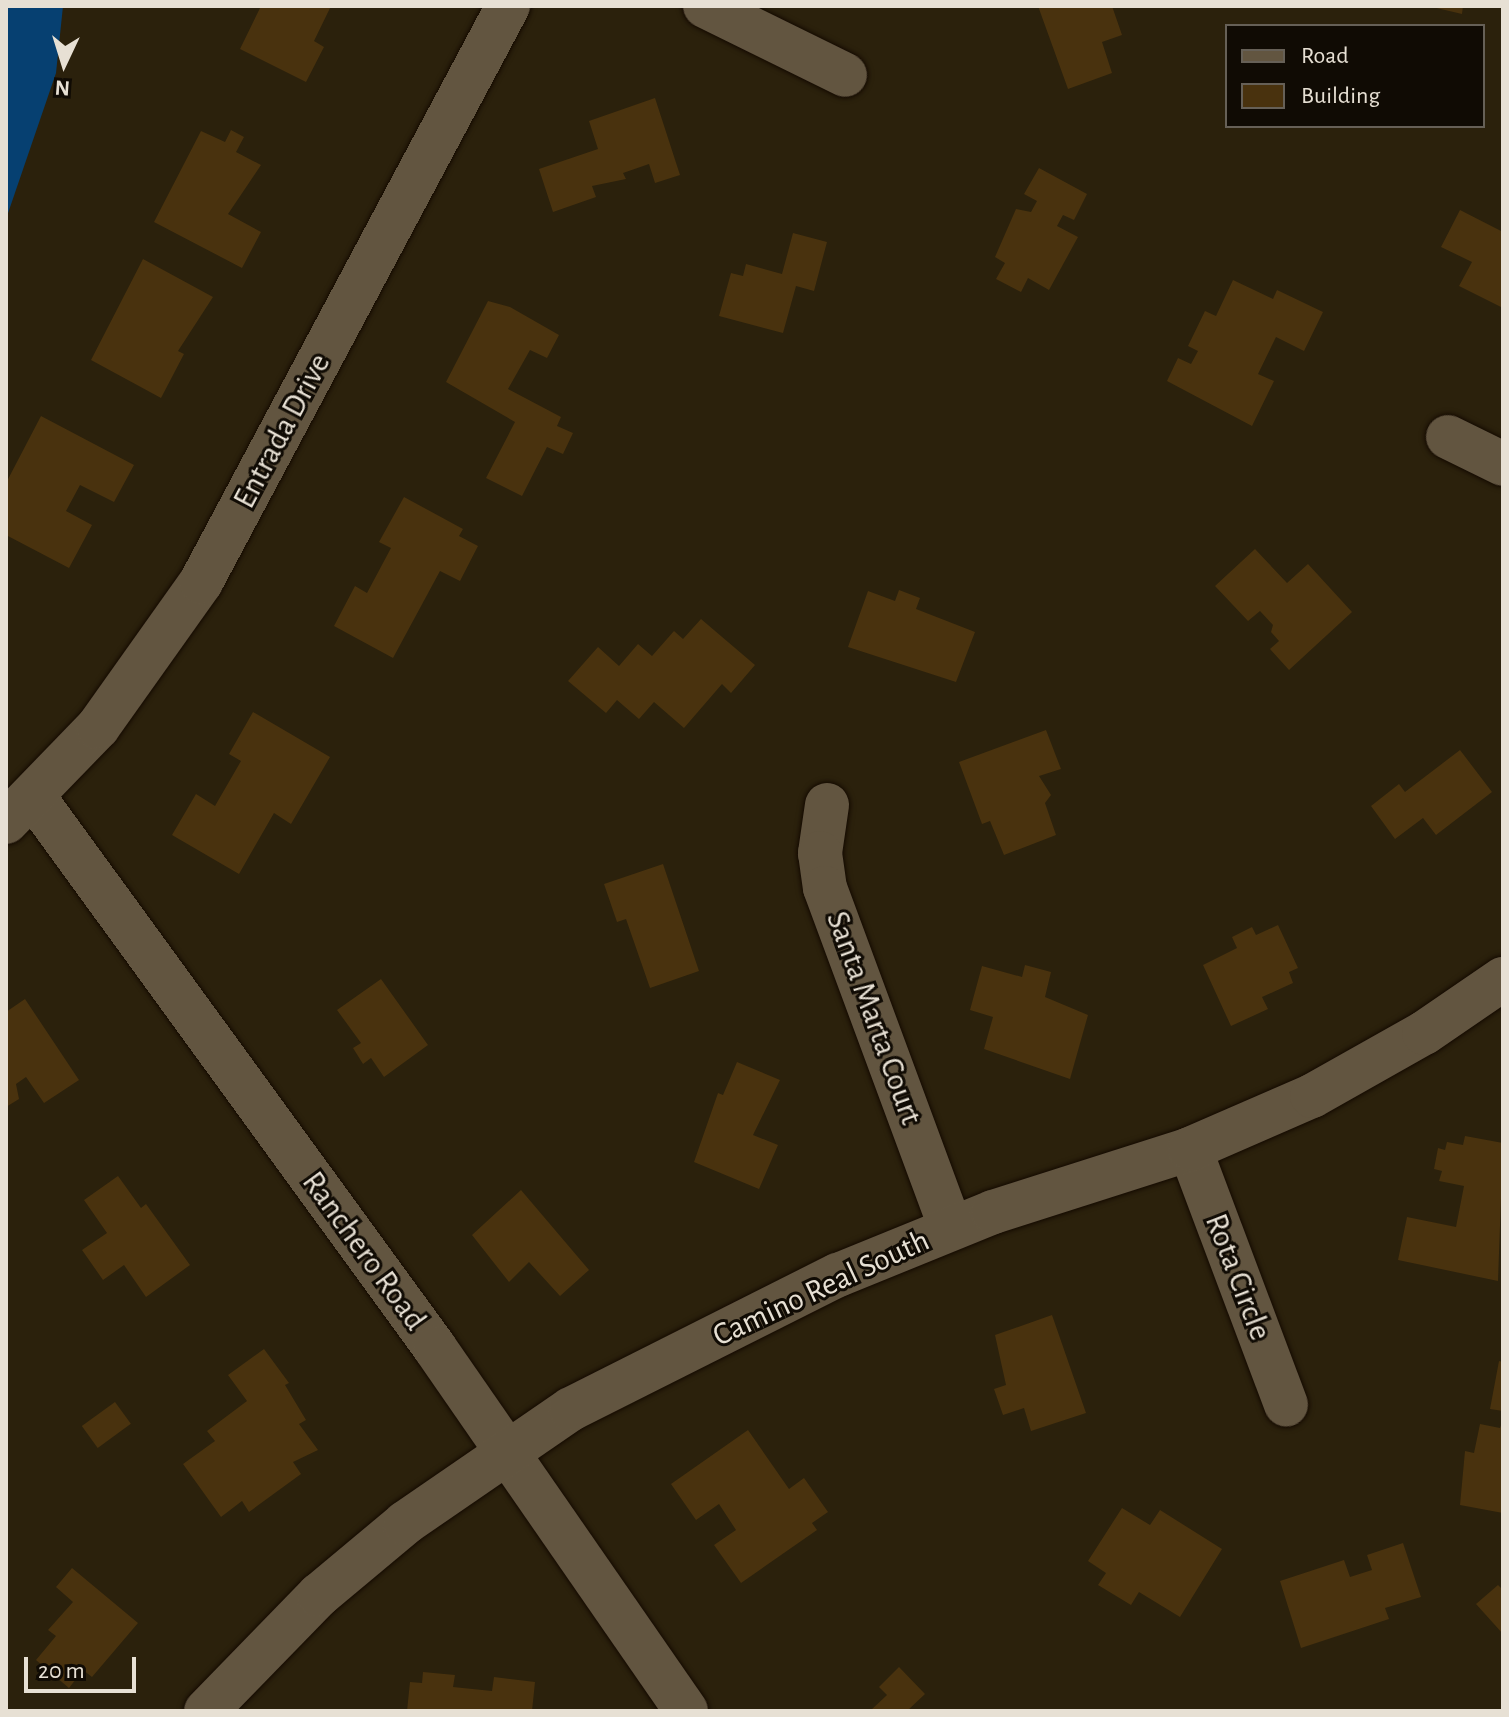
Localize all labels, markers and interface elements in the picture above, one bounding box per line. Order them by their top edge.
north arrow [24,24,104,104]
legend [1225,24,1485,128]
text: Road [1301,44,1349,68]
text: N [54,76,71,99]
text: Building [1301,84,1380,108]
street label: Entrada Drive [225,347,339,515]
street label: Santa Marta Court [818,906,930,1130]
street label: Ranchero Road [294,1164,434,1338]
street label: Rota Circle [1196,1208,1280,1346]
street label: Camino Real South [707,1221,935,1355]
scale bar [28,1641,140,1691]
text: 20 m [38,1659,85,1683]

